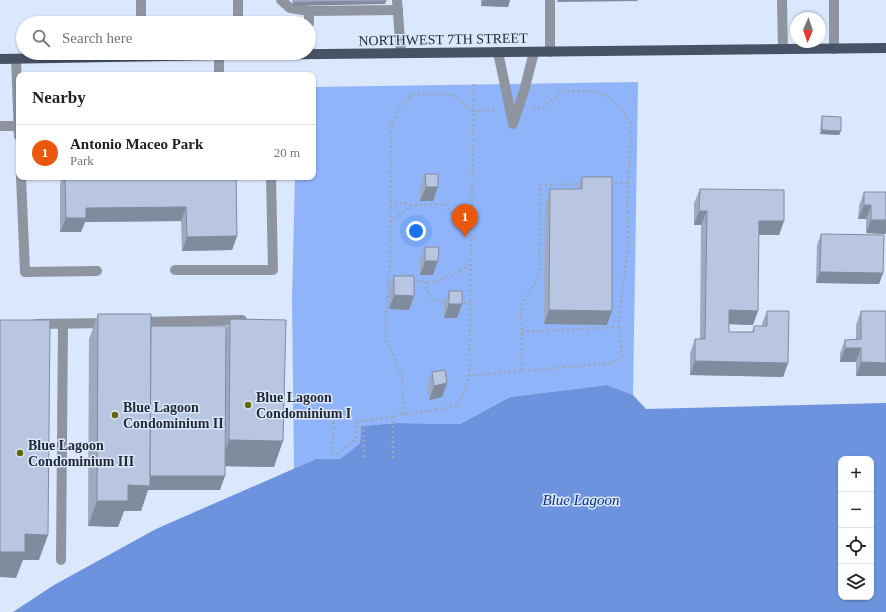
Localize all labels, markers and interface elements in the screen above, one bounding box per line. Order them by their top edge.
north arrow [790,12,826,48]
search box [16,16,316,60]
icon: search [30,27,52,49]
text: Search here [62,30,132,46]
street label: NORTHWEST 7TH STREET [358,31,528,48]
text: Nearby [32,88,86,107]
text: Antonio Maceo Park [70,136,203,152]
text: 1 [42,145,48,160]
text: 20 m [274,145,300,160]
text: Park [70,153,94,168]
pin: 1 [452,204,478,237]
your location [406,221,426,241]
place label: Blue Lagoon Condominium I [256,390,351,421]
place label: Blue Lagoon Condominium II [123,400,224,431]
marker: Blue Lagoon Condominium I [243,400,253,410]
marker: Blue Lagoon Condominium II [110,410,120,420]
place label: Blue Lagoon Condominium III [28,438,134,469]
marker: Blue Lagoon Condominium III [15,448,25,458]
map controls [838,456,874,600]
button: + [838,456,874,492]
water label: Blue Lagoon [542,492,620,508]
button: − [838,492,874,528]
button: locate [838,528,874,564]
button: layers [838,564,874,600]

